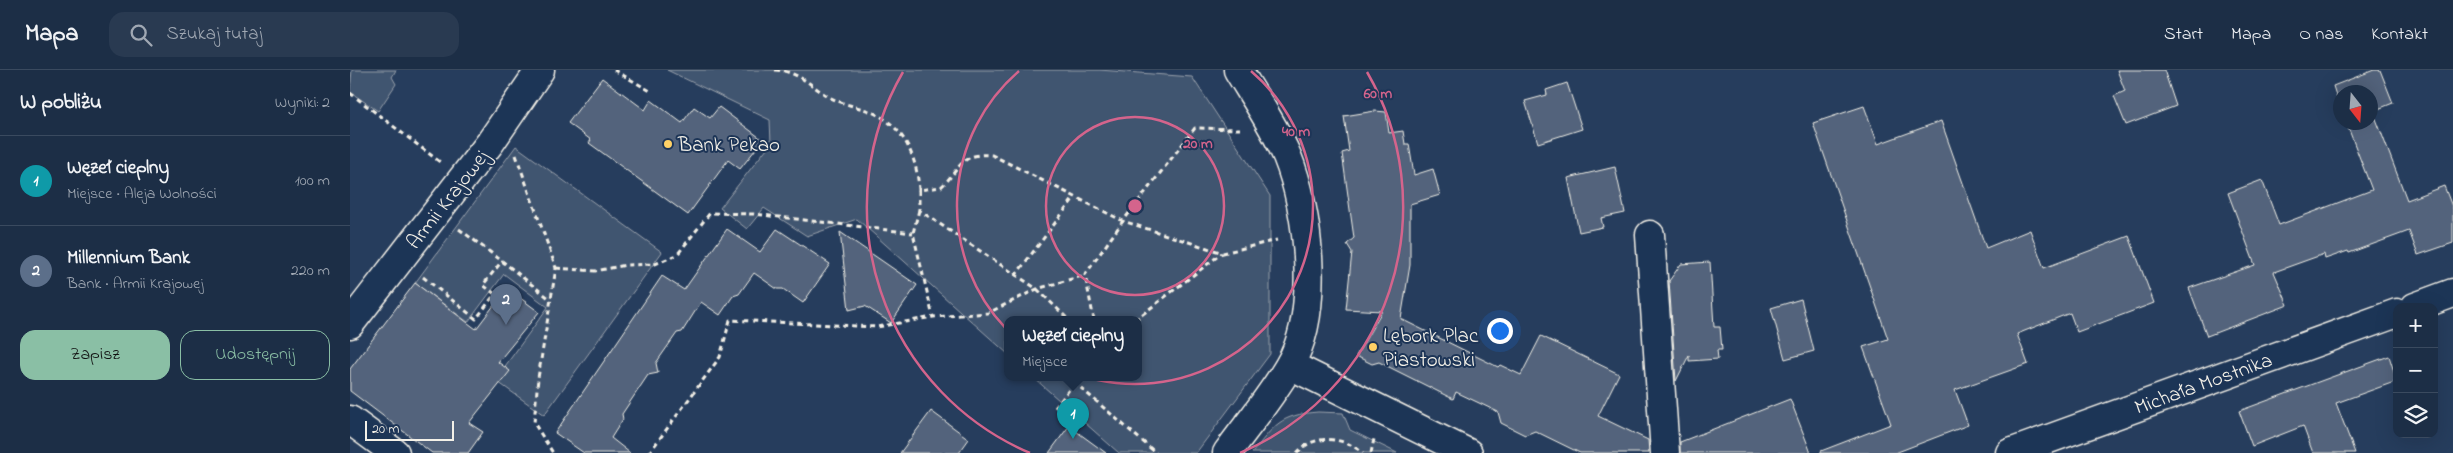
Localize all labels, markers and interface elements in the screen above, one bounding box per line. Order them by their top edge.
search box [109,12,459,57]
text: Mapa [25,17,79,52]
icon: search [127,21,155,49]
text: Szukaj tutaj [167,21,262,48]
text: Start [2164,22,2203,48]
text: Mapa [2231,22,2271,48]
text: O nas [2299,22,2343,48]
text: Kontakt [2371,22,2428,48]
text: 60 m [1363,83,1393,105]
north arrow [2333,85,2378,130]
text: W pobliżu [20,88,102,118]
text: Wyniki: 2 [275,91,330,115]
text: 40 m [1281,121,1310,143]
place label: Bank Pekao [677,131,780,161]
text: 20 m [1182,133,1213,155]
marker: Bank Pekao [662,138,674,150]
street label: Armii Krajowej [400,143,498,256]
text: Węzeł cieplny [67,155,169,182]
text: 1 [33,169,39,193]
text: 100 m [295,169,330,193]
text: Miejsce · Aleja Wolności [67,182,217,206]
centre of rings [1126,197,1144,215]
text: Millennium Bank [67,245,190,272]
text: 2 [32,259,40,283]
text: 220 m [291,259,330,283]
text: Bank · Armii Krajowej [67,272,203,296]
pin: 2 [490,284,522,325]
map controls [2393,303,2438,438]
button: + [2393,303,2438,348]
popup [1004,316,1142,381]
your location [1487,318,1513,344]
place label: Lębork Plac Piastowski [1383,322,1479,376]
text: Węzeł cieplny [1022,323,1124,350]
button: Zapisz [20,330,170,380]
button: Udostępnij [180,330,330,380]
marker: Lębork Plac Piastowski [1367,341,1379,353]
street label: Michała Mostnika [2131,346,2277,424]
button: − [2393,348,2438,393]
text: Miejsce [1022,350,1067,374]
button: layers [2393,393,2438,438]
pin: 1 [1057,398,1089,439]
scale bar [365,418,454,441]
text: 20 m [372,419,399,440]

